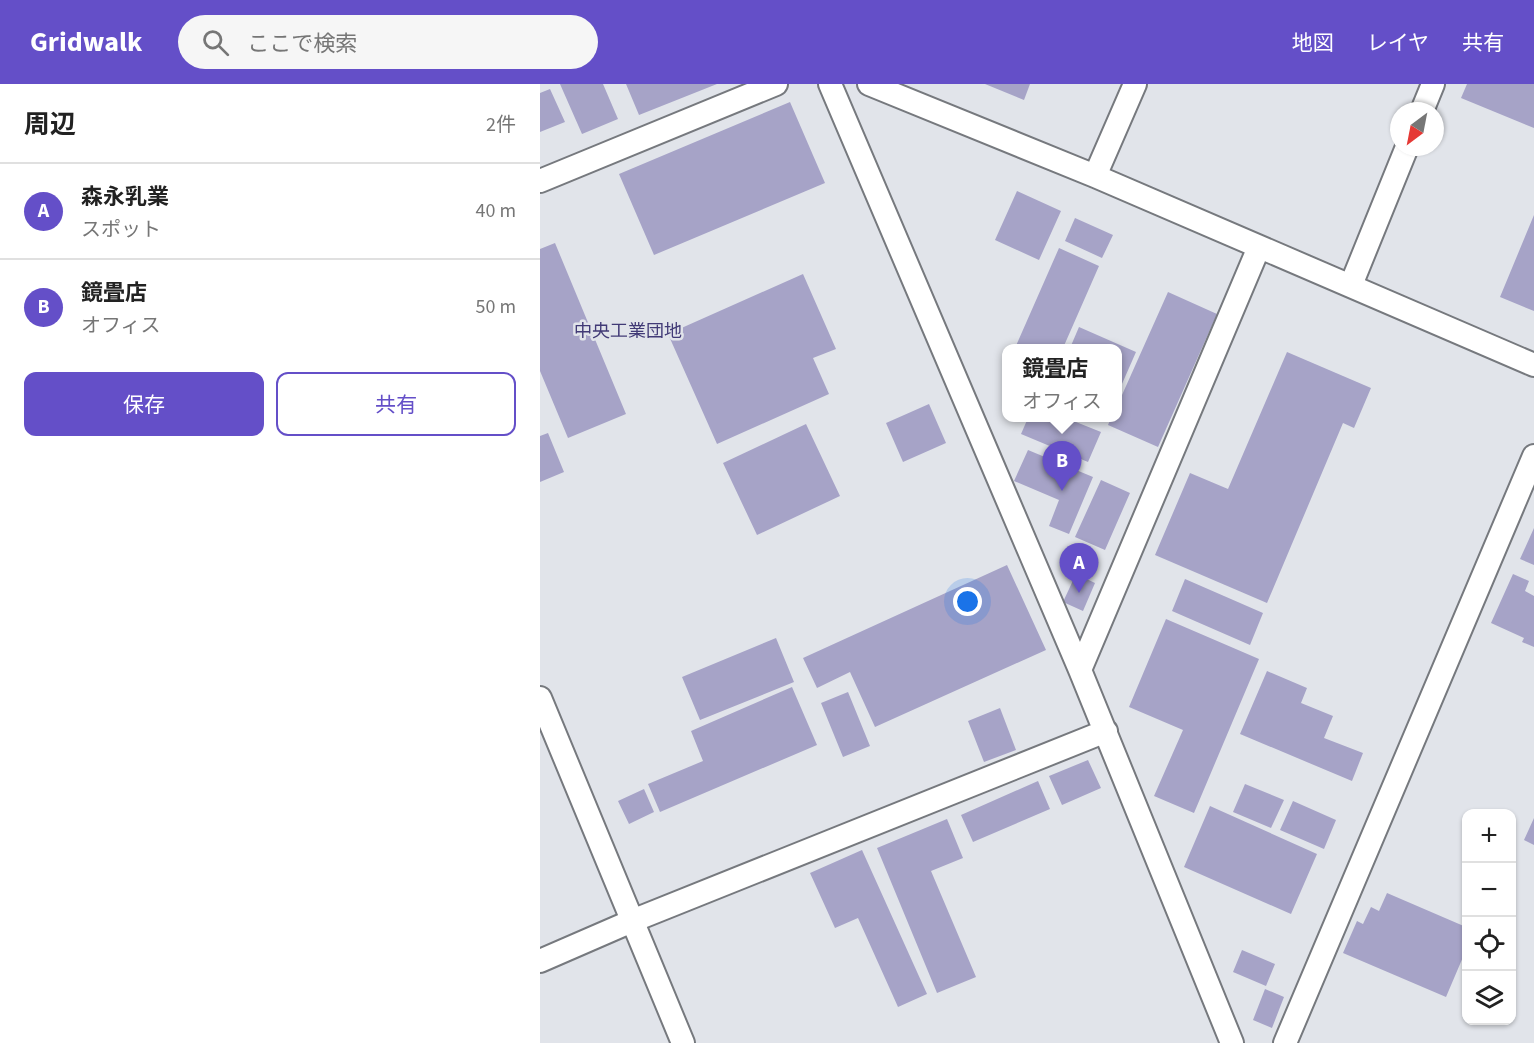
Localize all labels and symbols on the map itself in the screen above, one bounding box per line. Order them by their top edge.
north arrow [1390,102,1444,156]
district label: 中央工業団地 [574,319,682,344]
pin: B [1042,442,1082,491]
pin: A [1060,544,1098,593]
your location [953,587,982,616]

